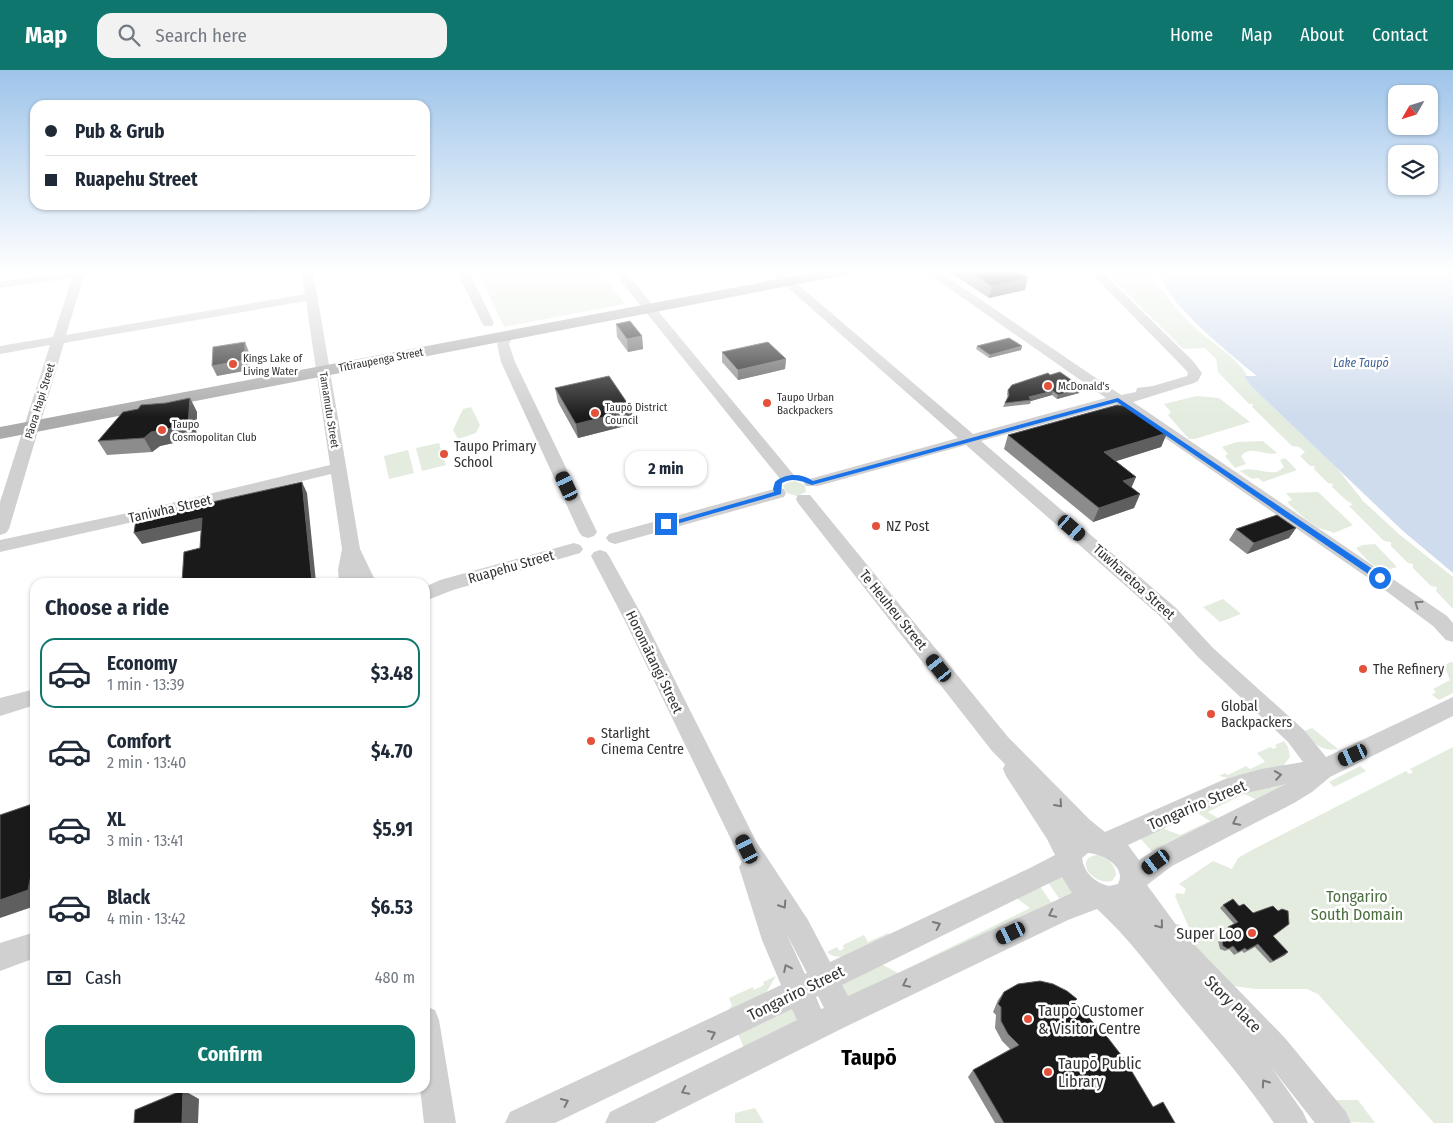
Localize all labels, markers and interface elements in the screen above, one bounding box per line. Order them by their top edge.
search box [97,13,447,58]
text: Map [25,21,67,49]
icon: search [115,21,143,49]
text: Search here [155,24,247,47]
text: Home [1170,24,1213,46]
text: Map [1241,24,1272,46]
text: About [1300,24,1344,46]
text: Contact [1372,24,1428,46]
north arrow [1388,85,1438,135]
map controls [1388,85,1438,195]
text: Pub & Grub [75,120,165,143]
button: layers [1388,145,1438,195]
text: Ruapehu Street [75,168,198,191]
street label: Tītīraupenga Street [338,345,425,375]
place label: Kings Lake of Living Water [243,352,303,378]
water label: Lake Taupō [1333,356,1389,370]
marker: Kings Lake of Living Water [227,358,239,370]
street label: Pāora Hapi Street [22,361,58,440]
street label: Tamamutu Street [317,371,342,449]
marker: McDonald's [1042,380,1054,392]
place label: McDonald's [1058,380,1110,393]
place label: Taupo Urban Backpackers [777,391,834,417]
marker: Taupo Urban Backpackers [761,397,773,409]
place label: Taupō District Council [605,401,668,427]
marker: Taupō District Council [589,407,601,419]
place label: Taupo Cosmopolitan Club [172,418,257,444]
marker: Taupo Cosmopolitan Club [156,424,168,436]
place label: Taupo Primary School [454,438,537,471]
marker: Taupo Primary School [438,448,450,460]
callout: 2 min [625,452,707,486]
text: 2 min [648,459,684,478]
car [553,469,580,503]
street label: Taniwha Street [127,491,214,527]
car [1055,512,1088,544]
route end [655,513,677,535]
place label: NZ Post [886,518,930,535]
marker: NZ Post [870,520,882,532]
street label: Tūwharetoa Street [1090,541,1179,623]
street label: Ruapehu Street [466,547,556,587]
street label: Te Heuheu Street [856,567,931,654]
route start [1369,567,1391,589]
text: Choose a ride [45,594,169,621]
one-way arrow [1414,601,1424,610]
street label: Horomātangi Street [622,608,686,716]
icon: car [47,651,92,696]
text: Economy [107,652,177,675]
car [923,652,954,684]
place label: The Refinery [1373,661,1445,678]
text: $3.48 [371,662,413,685]
marker: The Refinery [1357,663,1369,675]
text: 1 min · 13:39 [107,675,185,694]
place label: Global Backpackers [1221,698,1292,731]
marker: Global Backpackers [1205,708,1217,720]
place label: Starlight Cinema Centre [601,725,684,758]
icon: car [47,729,92,774]
text: Comfort [107,730,171,753]
marker: Starlight Cinema Centre [585,735,597,747]
text: $4.70 [371,740,413,763]
car [1336,742,1369,768]
text: 2 min · 13:40 [107,753,186,772]
one-way arrow [1273,770,1282,780]
street label: Tongariro Street [1145,776,1250,834]
one-way arrow [1053,798,1062,807]
icon: car [47,807,92,852]
text: XL [107,808,126,831]
one-way arrow [1232,816,1241,826]
text: $5.91 [373,818,413,841]
text: 3 min · 13:41 [107,831,184,850]
car [733,832,760,866]
car [1139,847,1172,877]
icon: car [47,885,92,930]
text: Black [107,886,150,909]
park label: Tongariro South Domain [1311,887,1403,924]
text: $6.53 [371,896,413,919]
one-way arrow [777,899,786,908]
one-way arrow [1049,907,1058,917]
text: 4 min · 13:42 [107,909,186,928]
one-way arrow [1154,919,1162,928]
car [994,920,1027,946]
one-way arrow [932,921,941,932]
place label: Super Loo [1176,924,1242,943]
marker: Super Loo [1246,927,1258,939]
street label: Tongariro Street [745,961,848,1024]
icon: cash [45,964,73,992]
one-way arrow [783,964,793,973]
text: Cash [85,966,122,989]
text: 480 m [375,968,415,987]
street label: Story Place [1201,972,1265,1036]
one-way arrow [902,977,911,988]
place label: Taupō Customer & Visitor Centre [1038,1001,1144,1038]
marker: Taupō Customer & Visitor Centre [1022,1013,1034,1025]
button: Confirm [45,1025,415,1083]
one-way arrow [707,1029,716,1040]
district label: Taupō [841,1044,897,1071]
place label: Taupō Public Library [1058,1054,1142,1091]
marker: Taupō Public Library [1042,1066,1054,1078]
one-way arrow [1262,1079,1271,1089]
one-way arrow [681,1085,690,1095]
one-way arrow [560,1098,569,1109]

